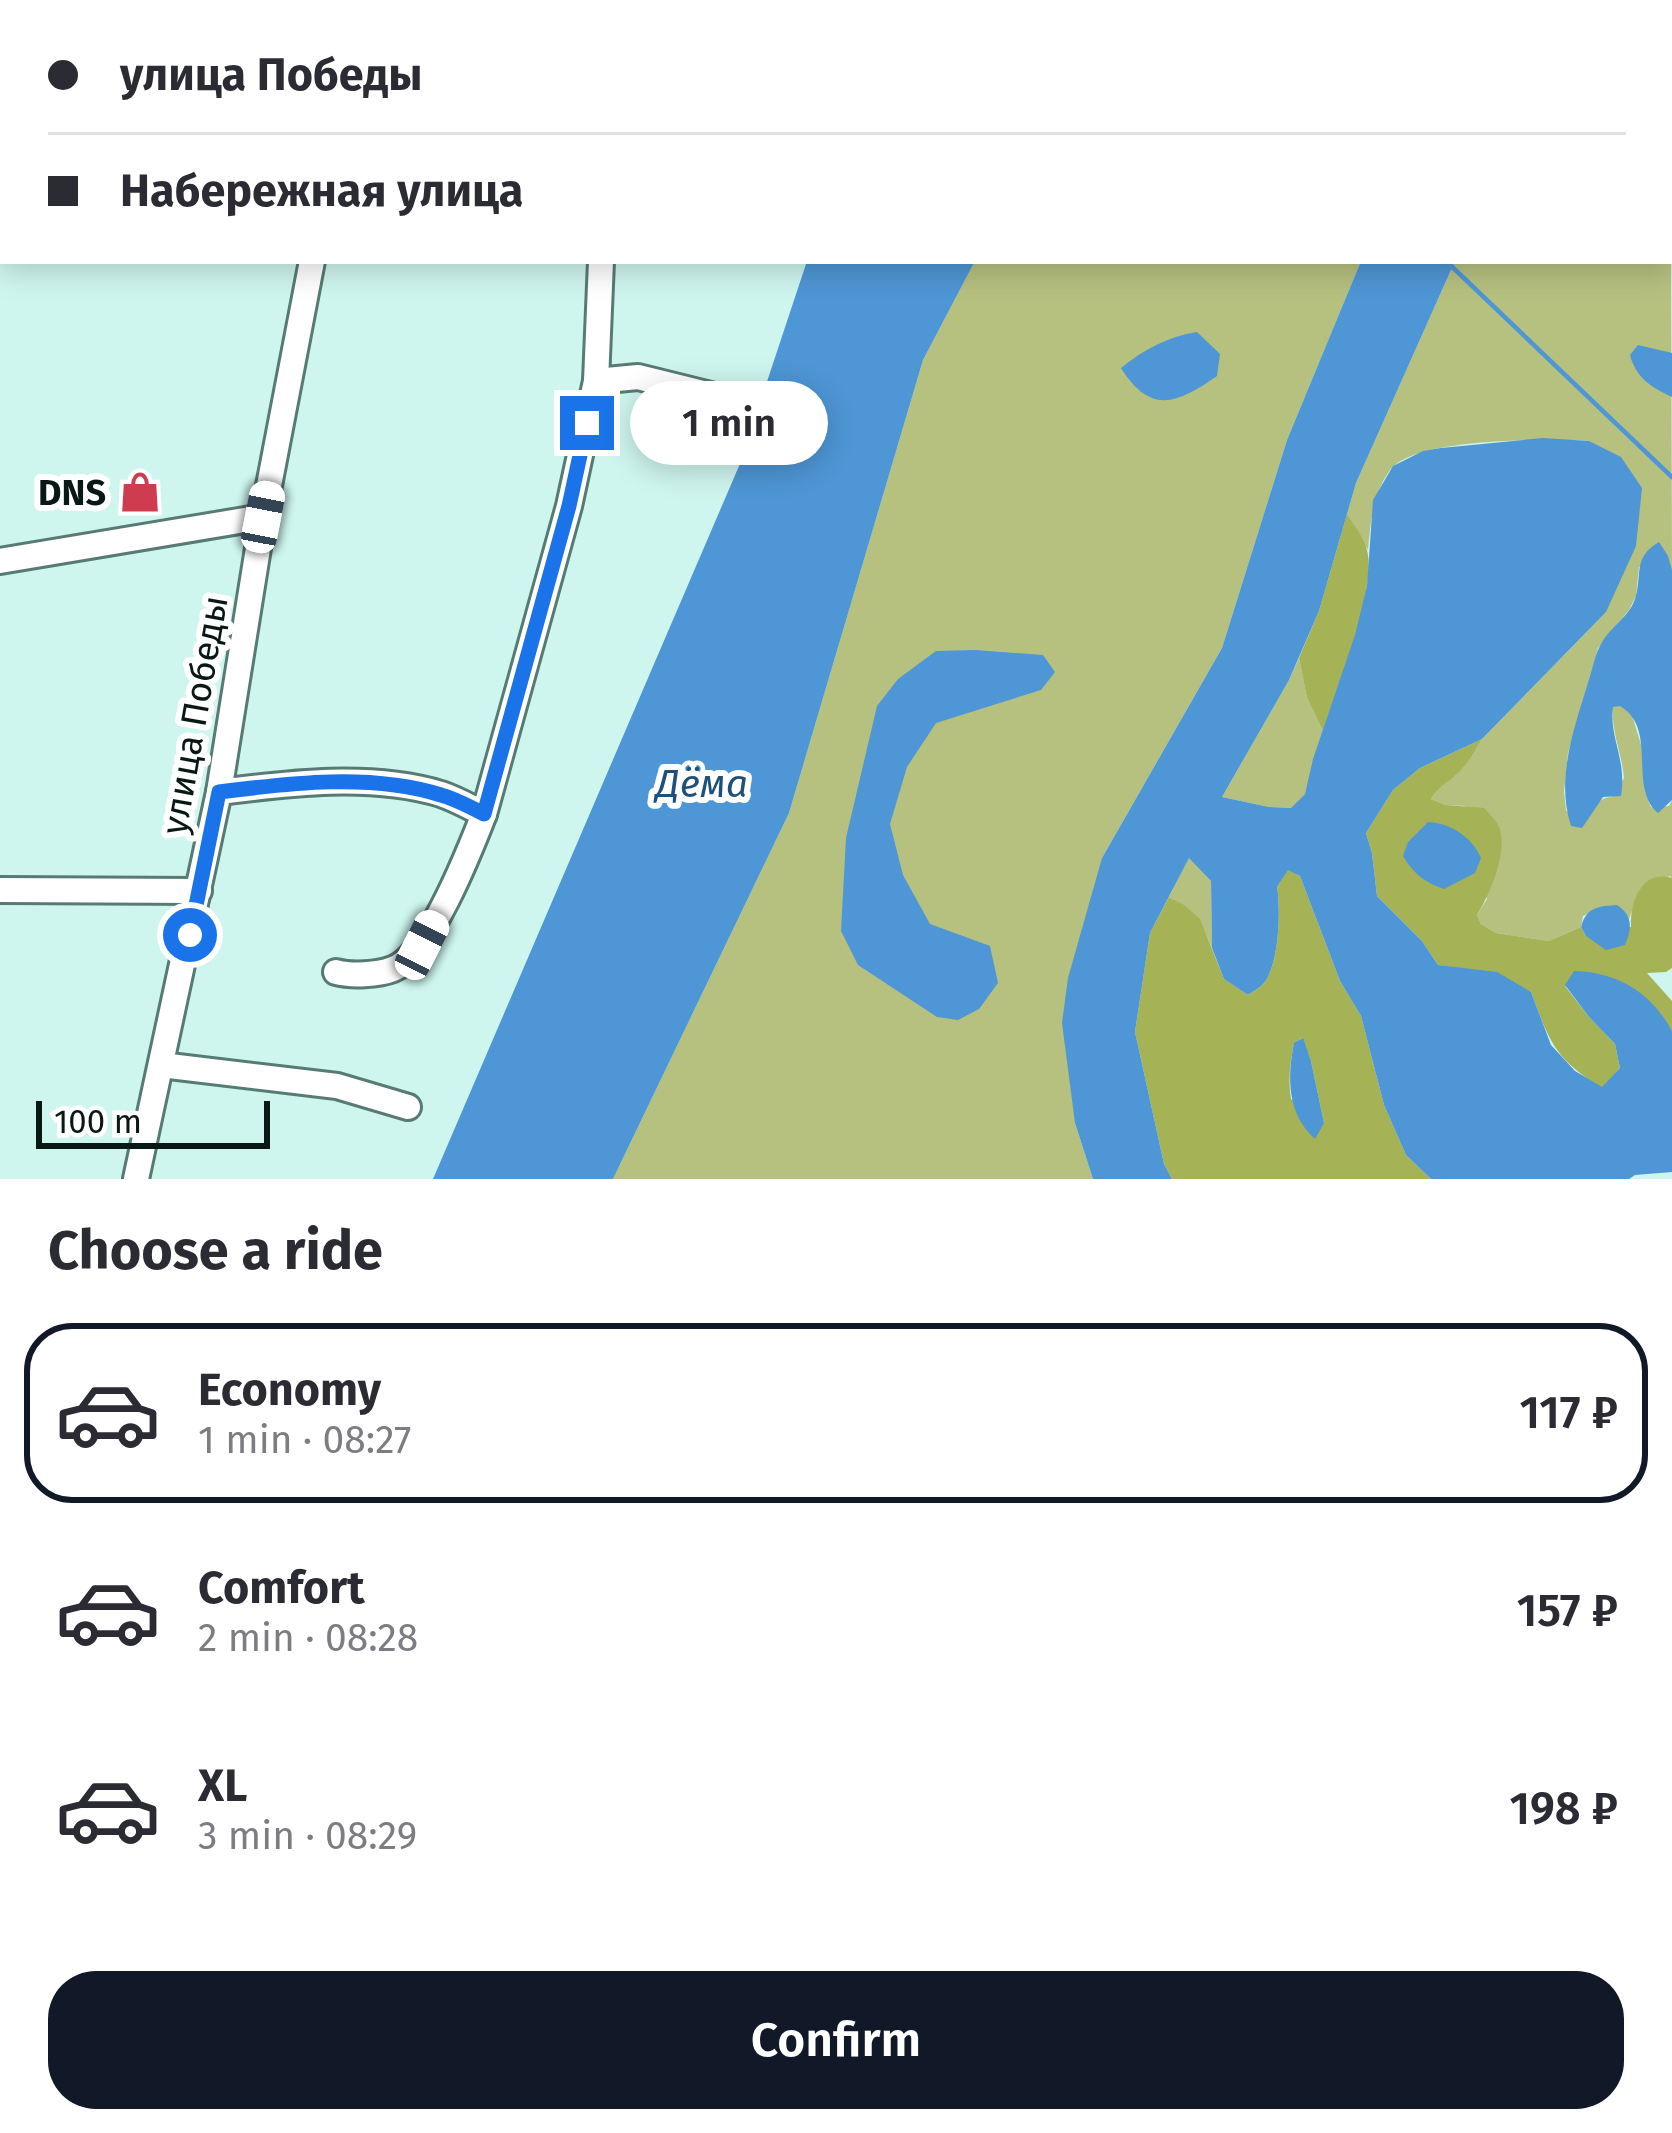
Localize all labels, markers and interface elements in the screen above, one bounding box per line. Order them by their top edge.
text: улица Победы [120,48,422,102]
text: Набережная улица [120,164,523,218]
callout: 1 min [629,381,827,465]
route end [560,396,614,450]
text: 1 min [682,400,776,446]
shop icon: DNS [117,469,163,515]
place label: DNS [38,471,106,515]
car [238,478,288,556]
street label: улица Победы [152,592,238,838]
water label: Дёма [653,761,748,807]
car [390,905,454,985]
route start [163,908,217,962]
scale bar [36,1095,270,1148]
text: 100 m [54,1102,142,1142]
text: Choose a ride [48,1219,383,1283]
icon: car [54,1359,162,1467]
text: Economy [198,1363,381,1417]
text: 117 ₽ [1520,1386,1618,1440]
text: 1 min · 08:27 [198,1417,411,1463]
icon: car [54,1557,162,1665]
text: Comfort [198,1561,365,1615]
text: 157 ₽ [1517,1584,1618,1638]
text: 2 min · 08:28 [198,1615,418,1661]
icon: car [54,1755,162,1863]
text: XL [198,1759,247,1813]
text: 198 ₽ [1509,1782,1618,1836]
text: 3 min · 08:29 [198,1813,417,1859]
button: Confirm [48,1971,1624,2109]

